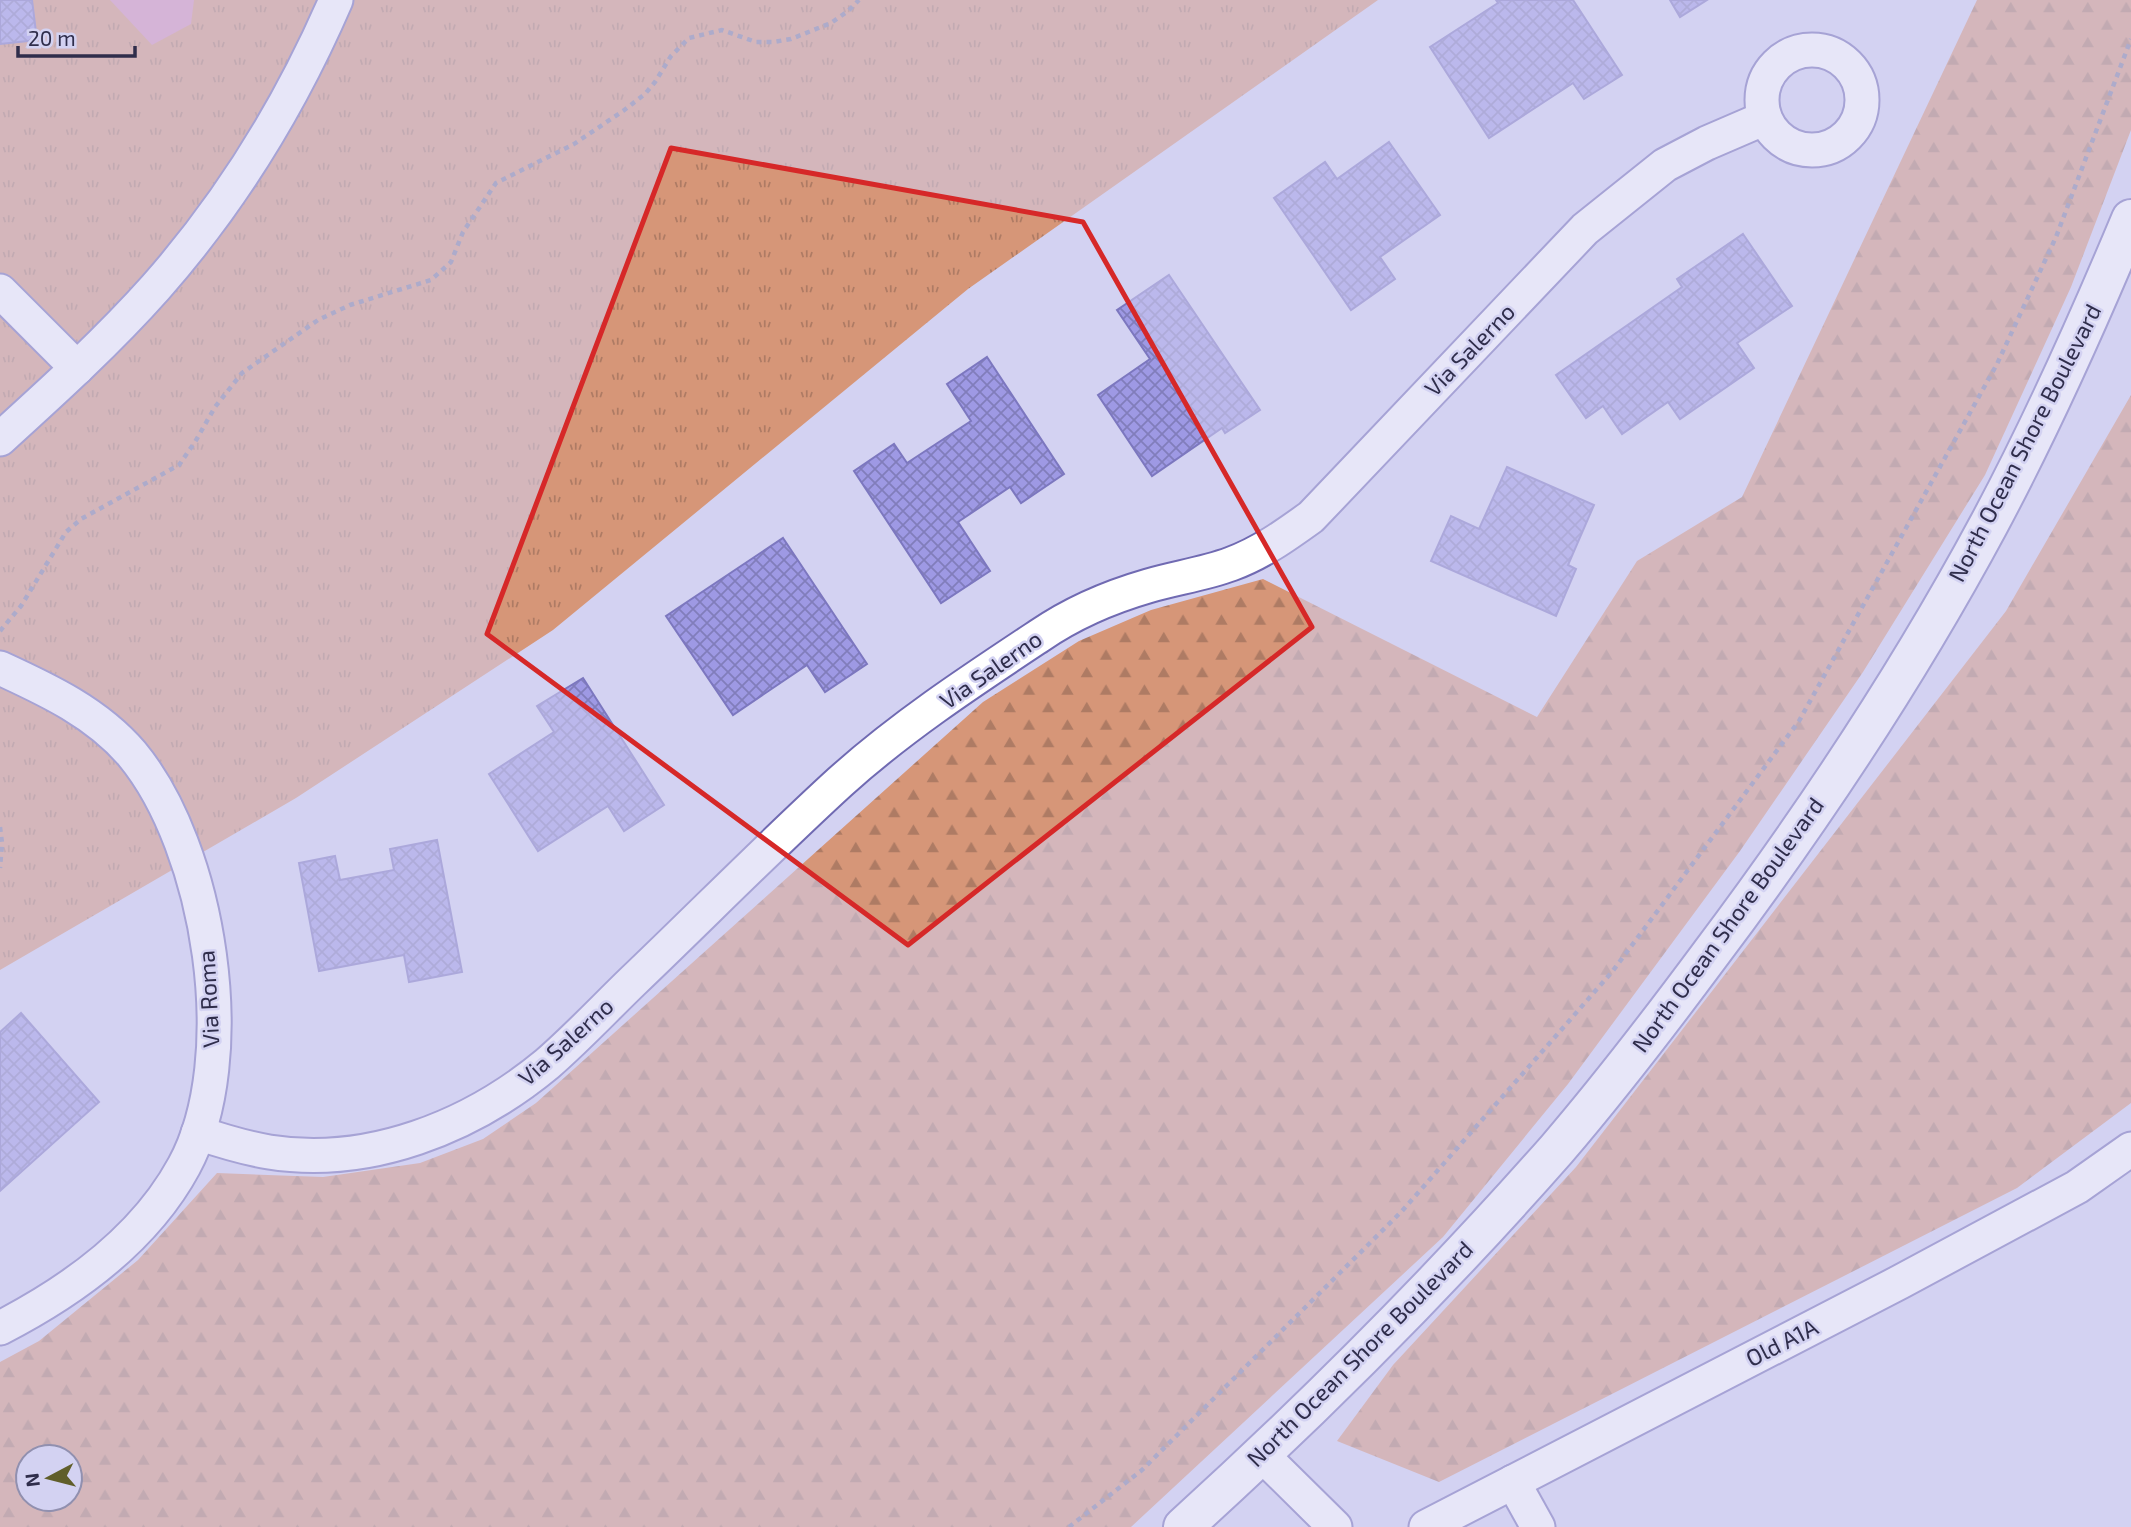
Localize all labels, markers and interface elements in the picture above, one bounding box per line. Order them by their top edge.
scale bar [18,14,135,58]
text: 20 m [28,25,76,50]
street label: Via Salerno [1418,297,1520,401]
street label: North Ocean Shore Boulevard [1942,299,2106,586]
street label: Via Salerno [934,624,1047,714]
street label: North Ocean Shore Boulevard [1625,792,1829,1057]
street label: Via Roma [191,950,225,1048]
street label: Via Salerno [512,991,618,1091]
street label: North Ocean Shore Boulevard [1241,1235,1478,1472]
street label: Old A1A [1741,1312,1823,1372]
north arrow [14,1443,84,1513]
text: N [19,1472,44,1488]

